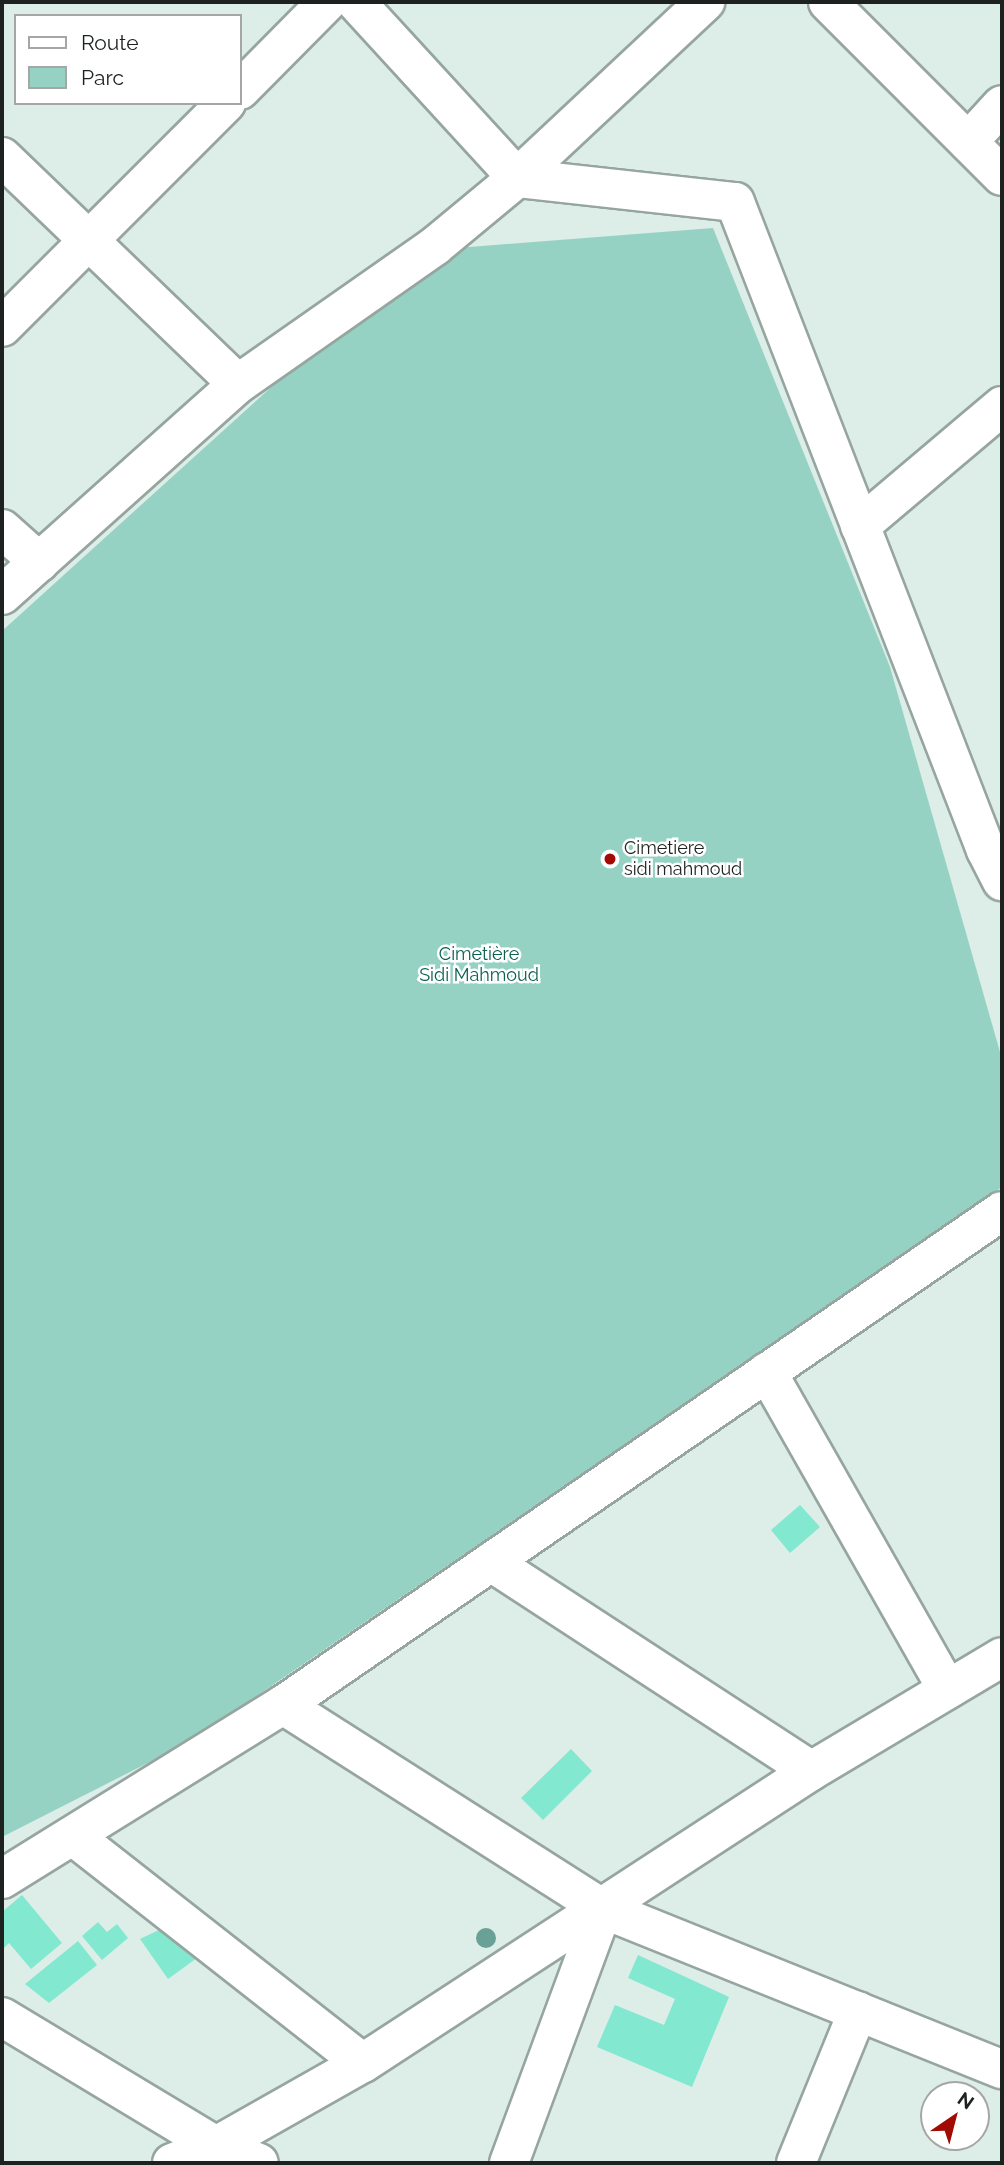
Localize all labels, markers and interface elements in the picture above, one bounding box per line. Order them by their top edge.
legend [14,14,242,105]
text: Route [81,30,139,55]
text: Parc [81,65,124,90]
place label: Cimetiere sidi mahmoud [624,838,742,880]
marker: Cimetiere sidi mahmoud [602,851,618,867]
park label: Cimetière Sidi Mahmoud [419,944,539,986]
north arrow [920,2081,990,2151]
text: N [954,2087,978,2114]

